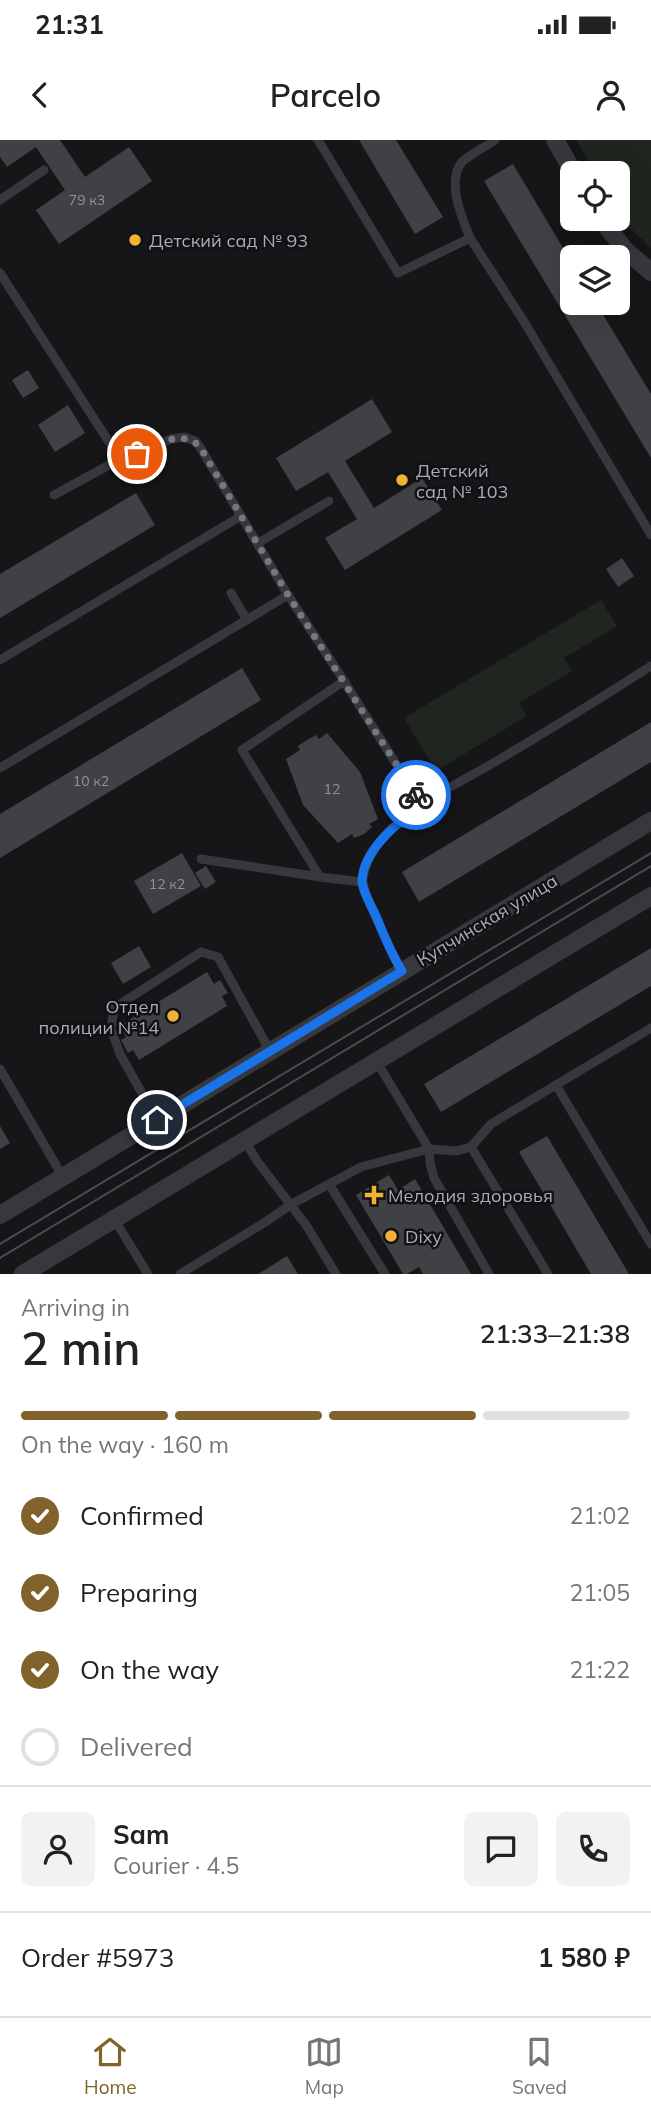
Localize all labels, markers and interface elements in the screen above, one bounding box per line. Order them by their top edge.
text: 21:31 [35,8,104,41]
text: Parcelo [270,75,381,115]
icon: back [21,76,59,114]
icon: person [592,76,630,114]
map controls [560,161,630,315]
button: locate [560,161,630,231]
house number: 79 к3 [69,191,105,209]
place label: Детский сад № 93 [149,229,308,252]
marker: Детский сад № 93 [127,232,143,248]
button: layers [560,245,630,315]
pin [107,424,167,484]
icon: bag [118,435,156,473]
place label: Детский сад № 103 [416,459,508,503]
marker: Детский сад № 103 [394,472,410,488]
courier [381,760,451,830]
house number: 10 к2 [73,772,109,790]
icon: bike [397,776,435,814]
house number: 12 [324,780,340,798]
street label: Купчинская улица [412,869,562,971]
house number: 12 к2 [149,875,185,893]
place label: Отдел полиции №14 [38,995,159,1039]
marker: Отдел полиции №14 [165,1008,181,1024]
pin [127,1090,187,1150]
icon: home [138,1101,176,1139]
place label: Мелодия здоровья [388,1184,553,1207]
marker: Мелодия здоровья [366,1187,382,1203]
place label: Dixy [405,1225,442,1248]
marker: Dixy [383,1228,399,1244]
text: Arriving in [21,1293,130,1322]
text: 21:33–21:38 [480,1317,630,1350]
text: 2 min [21,1319,140,1377]
text: On the way · 160 m [21,1430,229,1459]
icon: check [21,1497,59,1535]
text: Confirmed [80,1499,204,1532]
text: 21:02 [570,1501,630,1530]
icon: check [21,1574,59,1612]
text: Preparing [80,1576,198,1609]
text: 21:05 [570,1578,630,1607]
icon: check [21,1651,59,1689]
text: On the way [80,1653,219,1686]
text: 21:22 [570,1655,630,1684]
text: Delivered [80,1730,193,1763]
button: person [21,1812,95,1886]
button: chat [464,1812,538,1886]
button: phone [556,1812,630,1886]
text: Sam [113,1818,169,1851]
text: Courier · 4.5 [113,1851,239,1880]
text: Order #5973 [21,1941,174,1974]
text: 1 580 ₽ [538,1941,630,1974]
tab: Home [84,2033,137,2099]
tab: Map [305,2033,344,2099]
tab: Saved [512,2033,567,2099]

